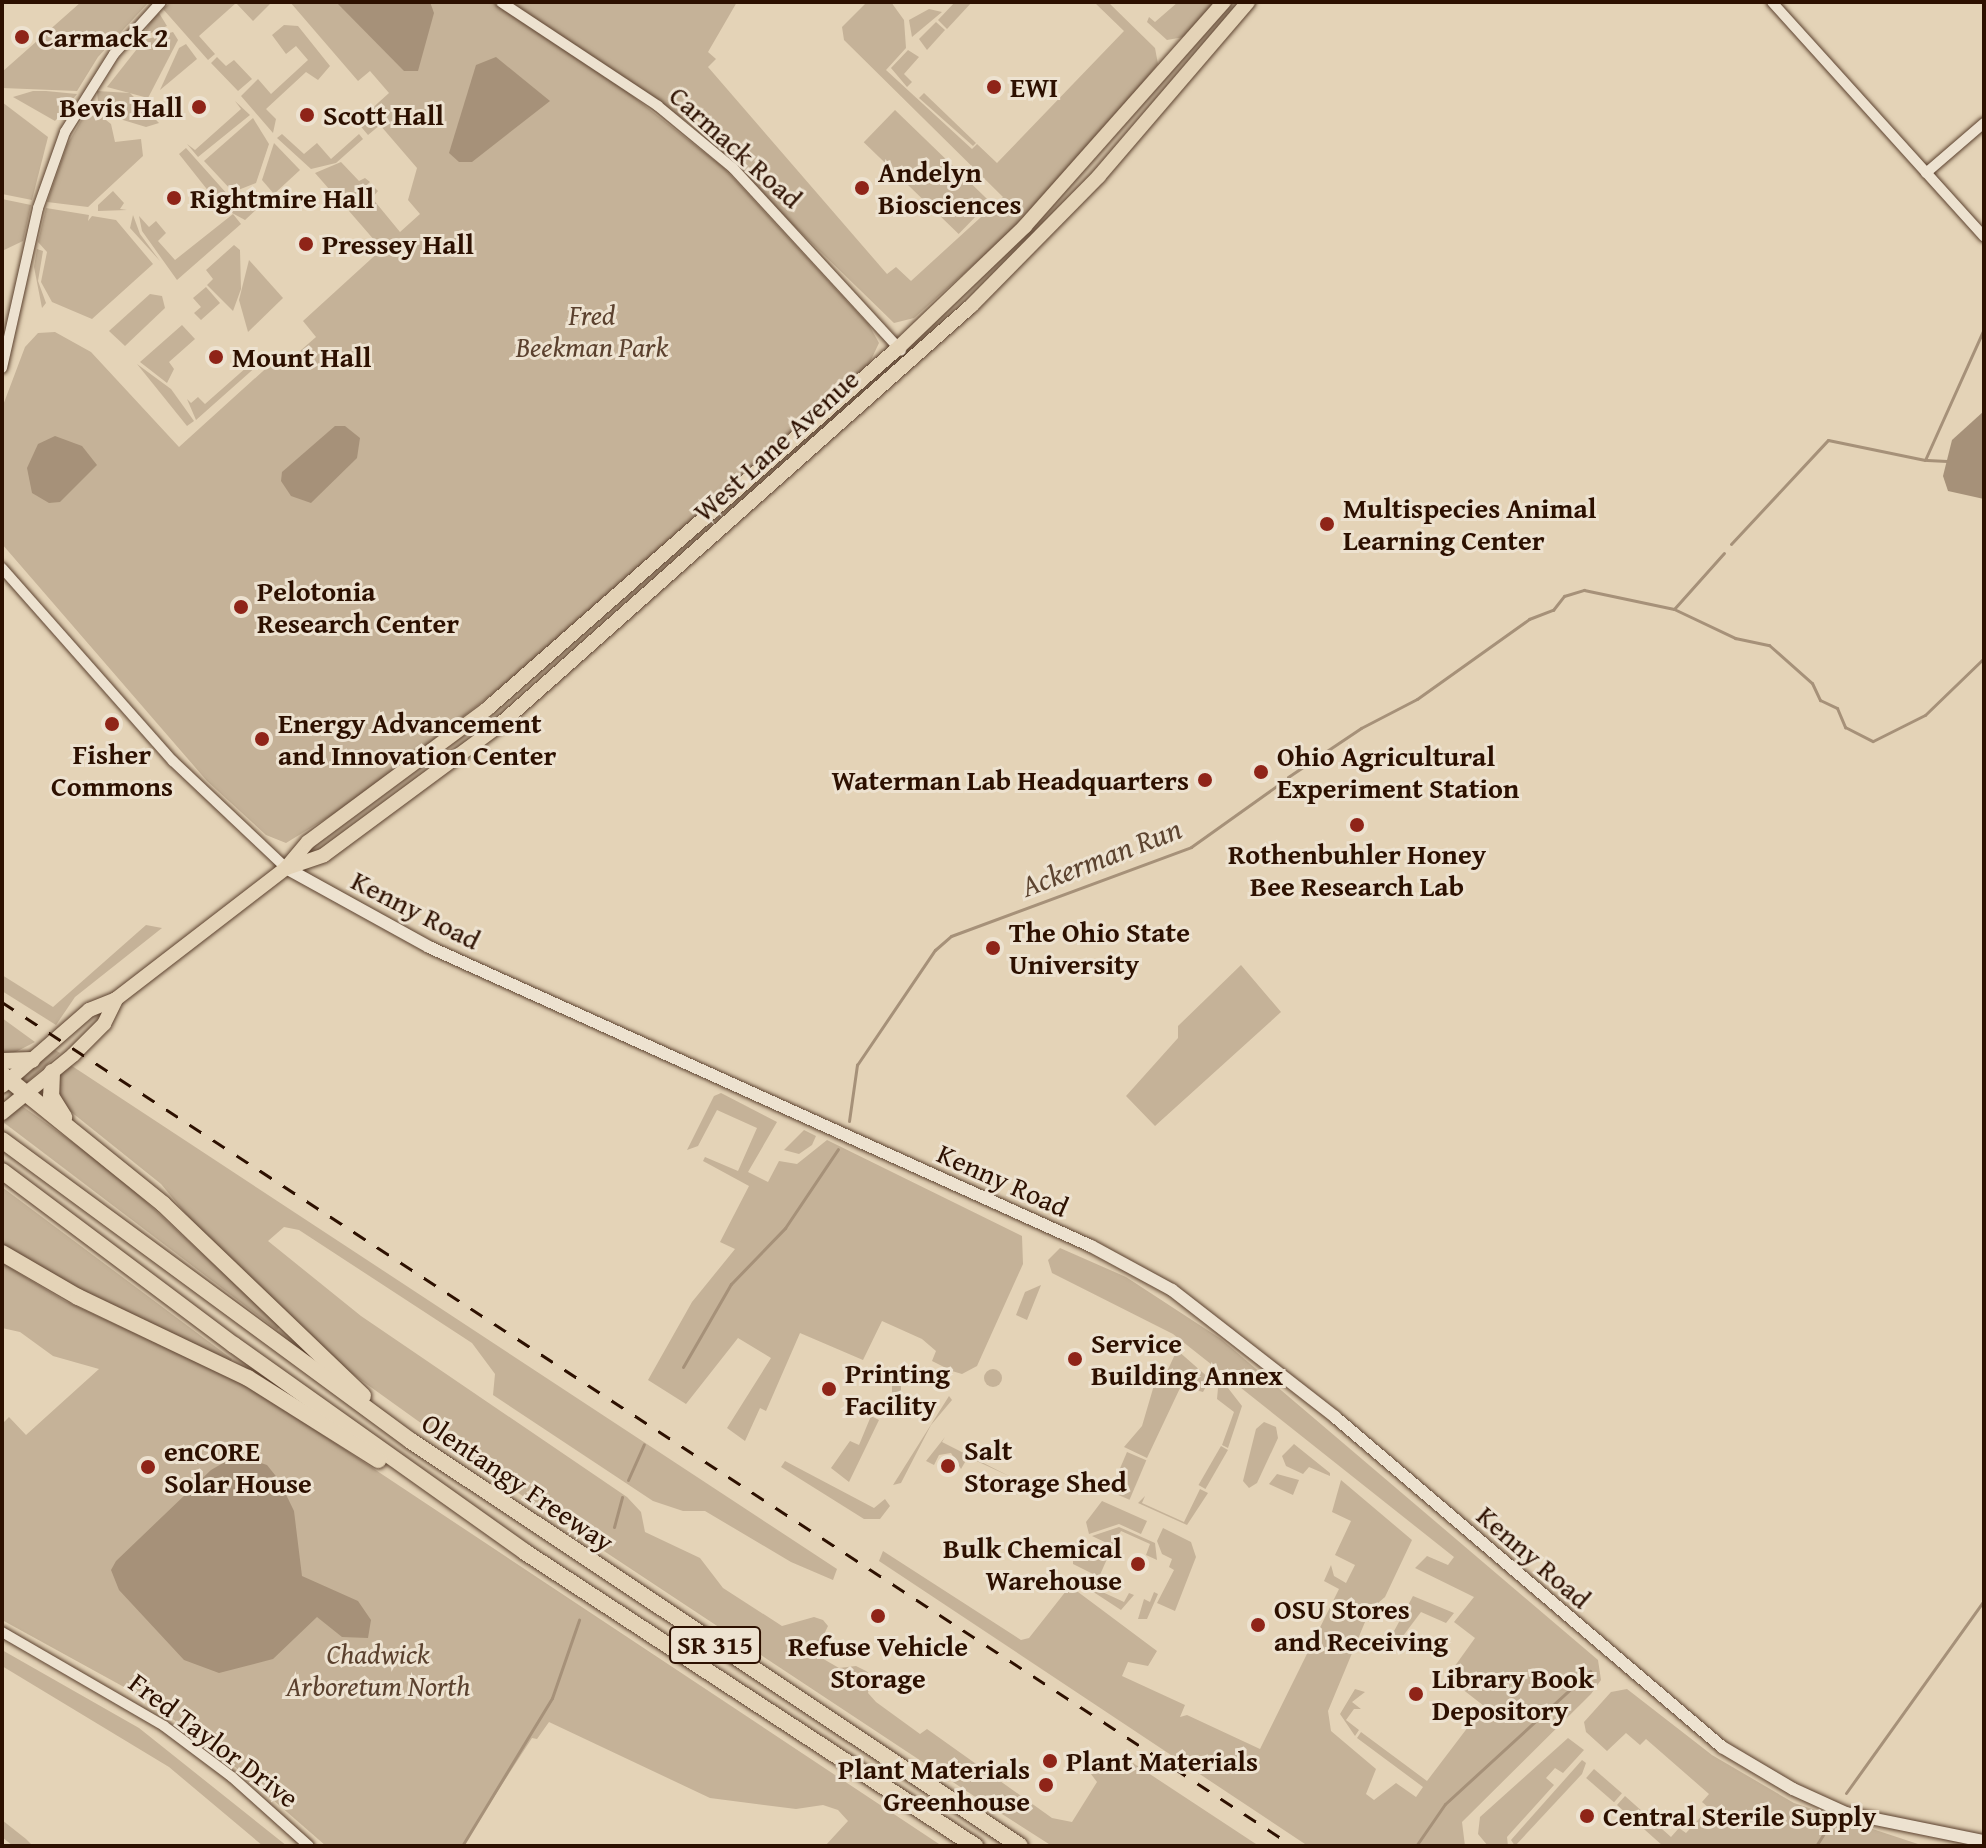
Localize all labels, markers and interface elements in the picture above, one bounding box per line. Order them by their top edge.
place label: Carmack 2 [38,20,168,54]
marker: Carmack 2 [13,28,31,46]
place label: EWI [1010,70,1058,104]
marker: EWI [985,78,1003,96]
street label: Carmack Road [663,79,809,215]
place label: Bevis Hall [60,90,183,124]
marker: Bevis Hall [190,98,208,116]
place label: Scott Hall [323,98,444,132]
marker: Scott Hall [298,106,316,124]
place label: Andelyn Biosciences [878,155,1022,221]
marker: Andelyn Biosciences [853,179,871,197]
place label: Rightmire Hall [190,181,374,215]
marker: Rightmire Hall [165,189,183,207]
place label: Pressey Hall [322,227,474,261]
marker: Pressey Hall [297,235,315,253]
park label: Fred Beekman Park [516,298,668,364]
place label: Mount Hall [232,340,371,374]
marker: Mount Hall [207,348,225,366]
street label: West Lane Avenue [686,362,866,528]
place label: Multispecies Animal Learning Center [1343,491,1597,557]
marker: Multispecies Animal Learning Center [1318,515,1336,533]
place label: Pelotonia Research Center [257,574,459,640]
marker: Pelotonia Research Center [232,598,250,616]
place label: Energy Advancement and Innovation Center [278,706,556,772]
marker: Fisher Commons [103,715,121,733]
marker: Energy Advancement and Innovation Center [253,730,271,748]
place label: Fisher Commons [51,737,173,803]
place label: Ohio Agricultural Experiment Station [1277,739,1519,805]
place label: Waterman Lab Headquarters [832,763,1189,797]
marker: Ohio Agricultural Experiment Station [1252,763,1270,781]
marker: Waterman Lab Headquarters [1196,771,1214,789]
water label: Ackerman Run [1016,810,1186,904]
marker: Rothenbuhler Honey Bee Research Lab [1348,816,1366,834]
place label: Rothenbuhler Honey Bee Research Lab [1228,837,1486,903]
street label: Kenny Road [346,863,486,957]
place label: The Ohio State University [1009,915,1190,981]
marker: The Ohio State University [984,939,1002,957]
street label: Kenny Road [932,1136,1074,1224]
place label: Service Building Annex [1091,1326,1283,1392]
marker: Service Building Annex [1066,1350,1084,1368]
place label: Printing Facility [845,1356,950,1422]
marker: Printing Facility [820,1380,838,1398]
street label: Olentangy Freeway [416,1405,620,1559]
place label: Salt Storage Shed [964,1433,1127,1499]
place label: enCORE Solar House [164,1434,312,1500]
marker: Salt Storage Shed [939,1457,957,1475]
marker: enCORE Solar House [139,1458,157,1476]
street label: Kenny Road [1470,1498,1598,1616]
place label: Bulk Chemical Warehouse [943,1531,1122,1597]
marker: Bulk Chemical Warehouse [1129,1555,1147,1573]
place label: OSU Stores and Receiving [1274,1592,1448,1658]
marker: Refuse Vehicle Storage [869,1607,887,1625]
marker: OSU Stores and Receiving [1249,1616,1267,1634]
road number: SR 315 [669,1623,761,1667]
place label: Refuse Vehicle Storage [788,1629,968,1695]
park label: Chadwick Arboretum North [286,1637,470,1703]
place label: Library Book Depository [1432,1661,1594,1727]
street label: Fred Taylor Drive [123,1665,305,1815]
marker: Library Book Depository [1407,1685,1425,1703]
place label: Plant Materials [1066,1744,1258,1778]
place label: Plant Materials Greenhouse [838,1752,1030,1818]
marker: Plant Materials [1041,1752,1059,1770]
marker: Plant Materials Greenhouse [1037,1776,1055,1794]
place label: Central Sterile Supply [1603,1799,1876,1833]
marker: Central Sterile Supply [1578,1807,1596,1825]

